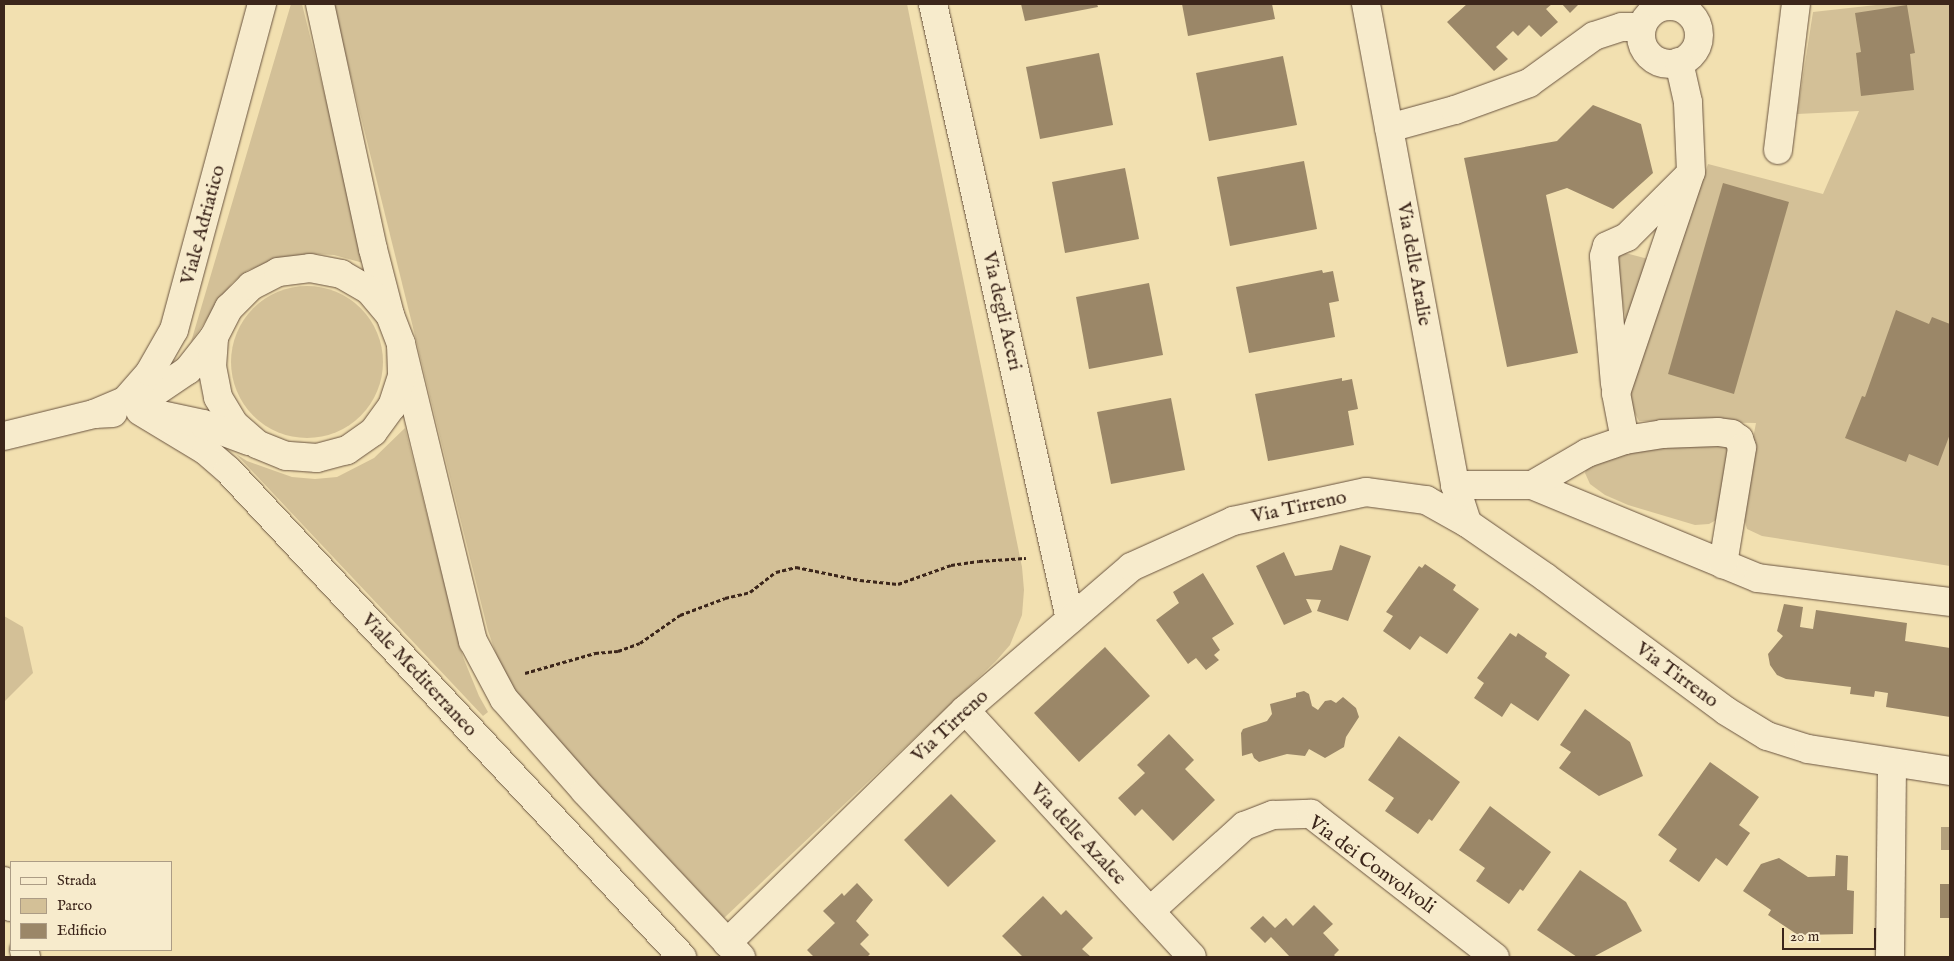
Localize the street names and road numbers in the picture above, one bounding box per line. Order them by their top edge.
street label: Viale Adriatico [175,162,231,288]
street label: Via delle Aralie [1391,200,1437,328]
street label: Via degli Aceri [977,249,1027,373]
street label: Via Tirreno [1249,485,1349,529]
street label: Viale Mediterraneo [356,608,482,742]
street label: Via Tirreno [1631,637,1723,713]
street label: Via Tirreno [906,684,994,768]
street label: Via delle Azalee [1025,778,1131,890]
street label: Via dei Convolvoli [1304,811,1440,919]

